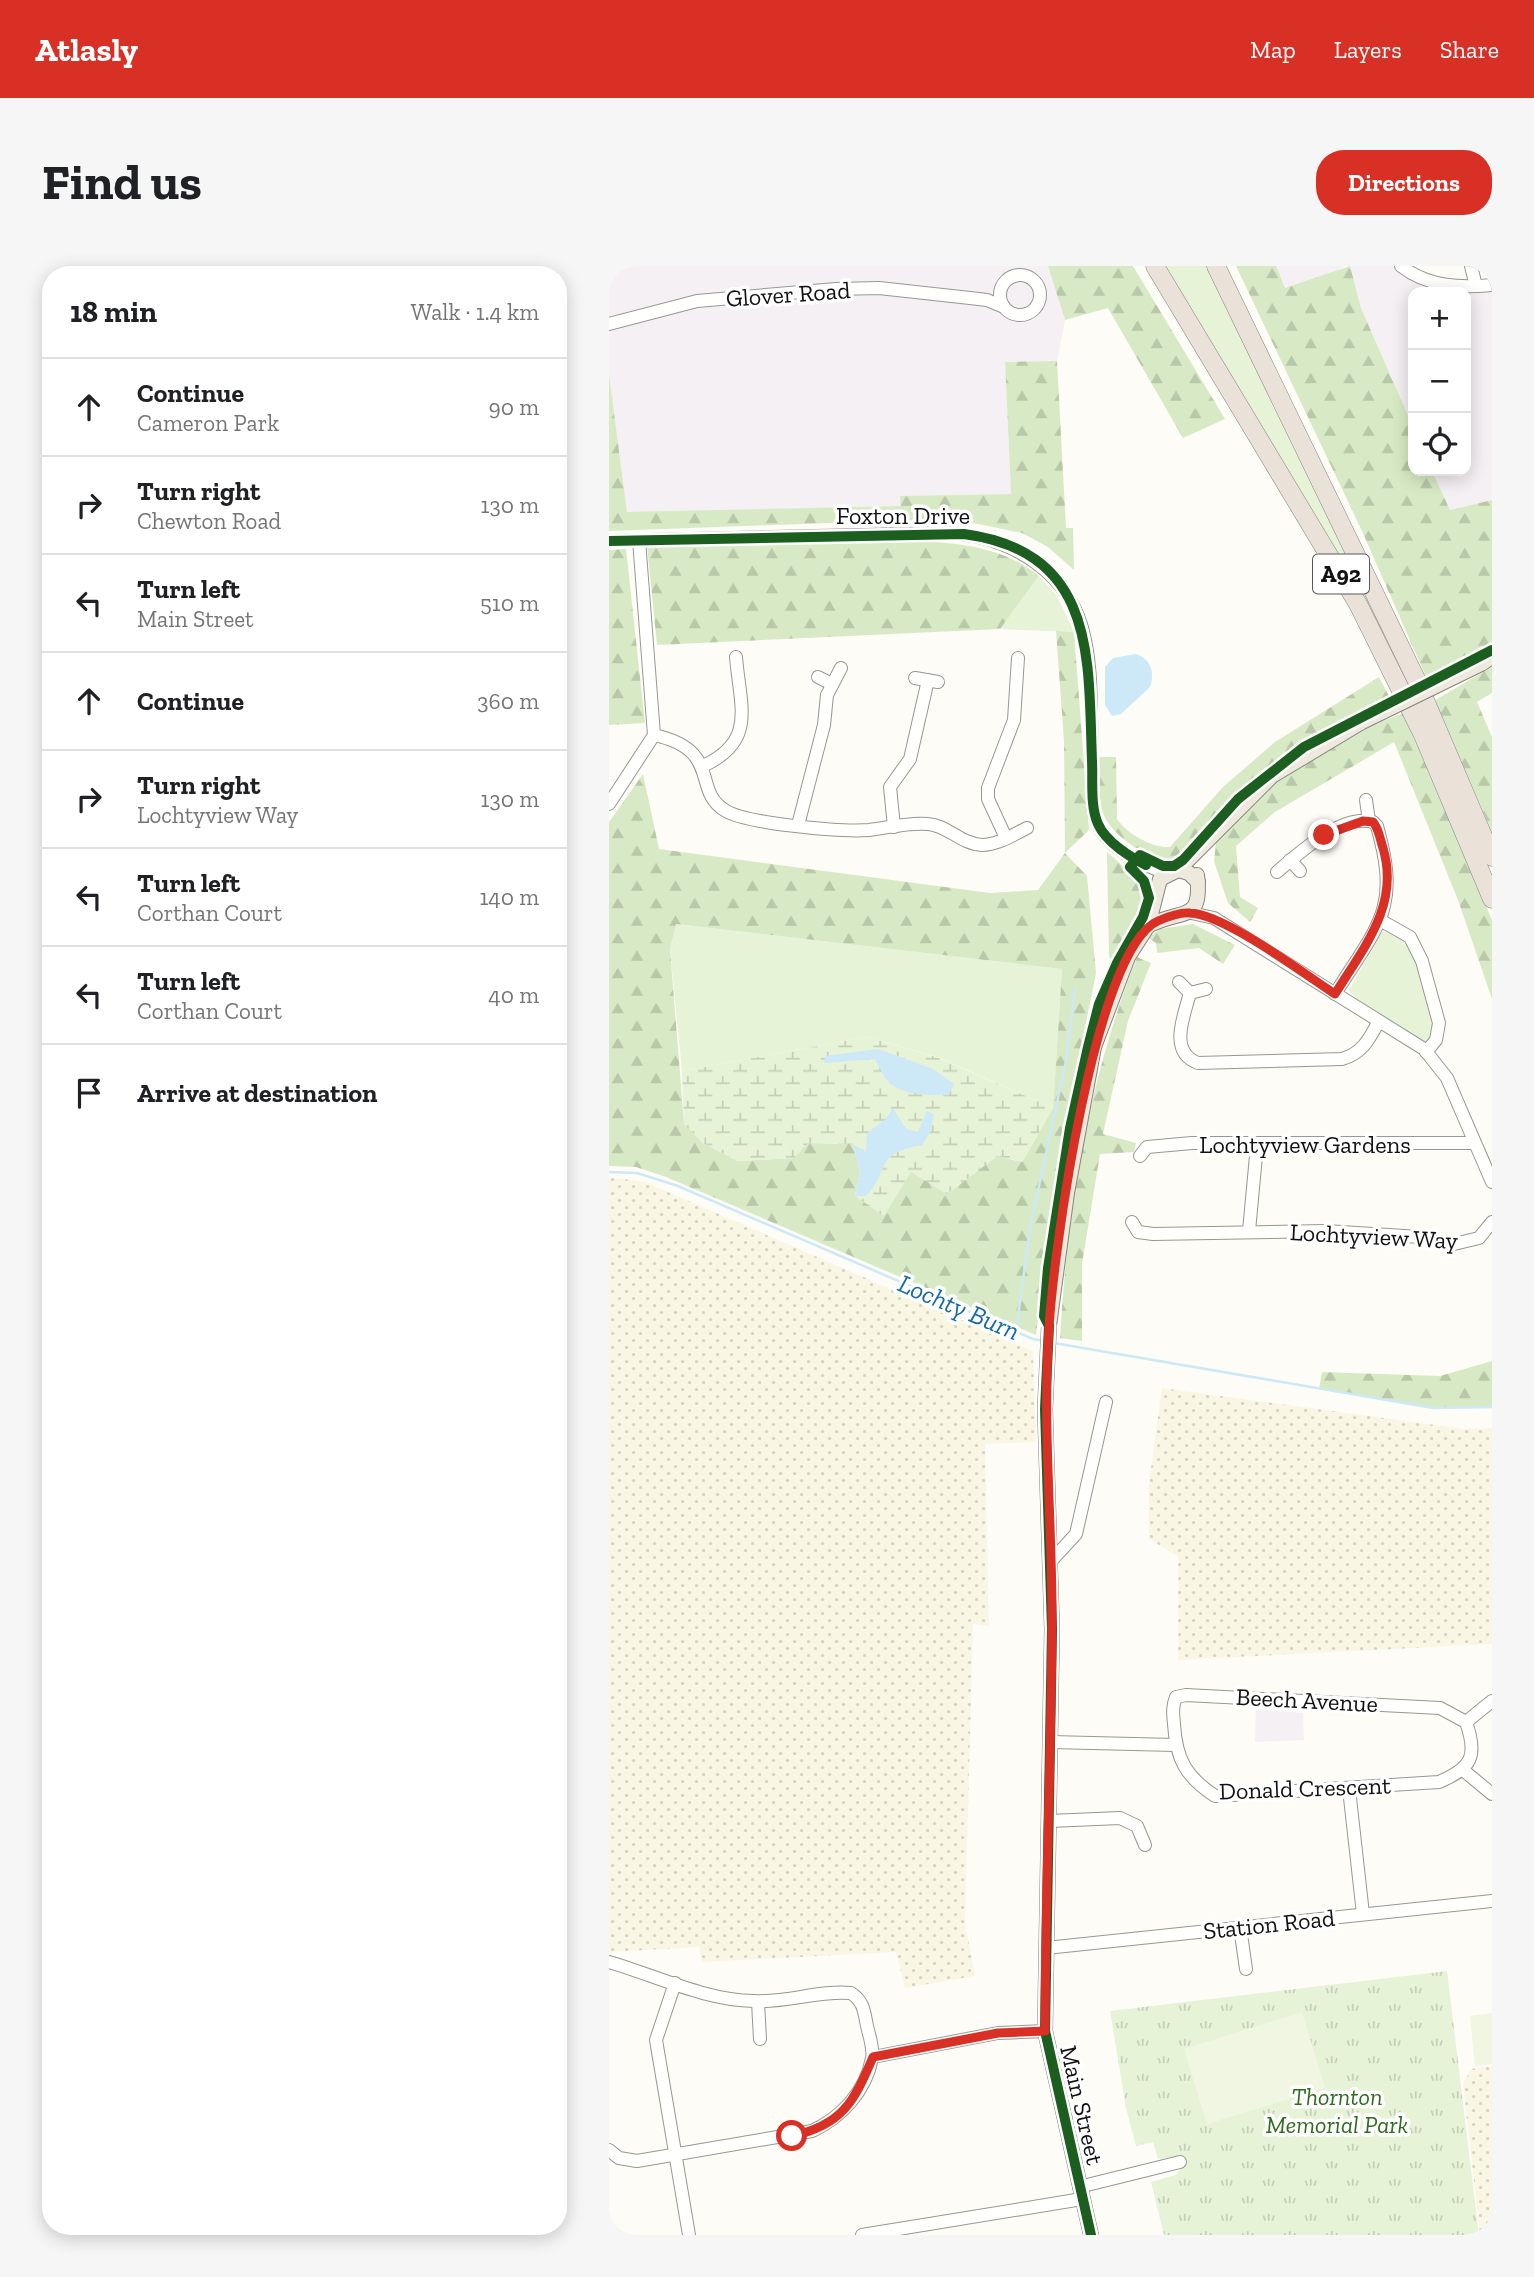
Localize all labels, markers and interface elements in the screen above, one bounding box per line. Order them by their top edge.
text: Atlasly [35,30,138,69]
text: Map [1250,35,1296,64]
text: Layers [1334,35,1402,64]
text: Share [1440,35,1499,64]
button: Directions [1316,150,1492,215]
text: Find us [42,153,202,212]
street label: Glover Road [725,275,851,313]
map controls [1408,287,1471,476]
button: + [1408,287,1471,350]
text: 18 min [70,294,157,330]
text: Walk · 1.4 km [411,298,539,326]
button: − [1408,350,1471,413]
text: Continue [137,377,244,409]
icon: ahead [70,388,108,426]
text: 90 m [488,393,539,421]
text: Cameron Park [137,409,279,437]
button: locate [1408,413,1471,476]
text: Turn right [137,475,260,507]
icon: right [70,486,108,524]
text: 130 m [481,491,539,519]
street label: Foxton Drive [836,501,970,530]
text: Chewton Road [137,507,281,535]
road number: A92 [1313,554,1369,594]
text: Turn left [137,573,240,605]
icon: left [70,584,108,622]
text: 510 m [480,589,539,617]
text: Main Street [137,605,254,633]
icon: ahead [70,682,108,720]
text: Continue [137,685,244,717]
text: 360 m [477,687,539,715]
text: Turn right [137,769,260,801]
icon: right [70,780,108,818]
text: 130 m [481,785,539,813]
text: Lochtyview Way [137,801,298,829]
route end [1308,819,1339,850]
text: Turn left [137,867,240,899]
icon: left [70,878,108,916]
text: 140 m [479,883,539,911]
text: Corthan Court [137,899,282,927]
text: Turn left [137,965,240,997]
icon: left [70,976,108,1014]
text: 40 m [488,981,539,1009]
text: Corthan Court [137,997,282,1025]
icon: arrive [70,1074,108,1112]
text: Arrive at destination [137,1077,377,1109]
street label: Lochtyview Gardens [1199,1130,1411,1159]
street label: Lochtyview Way [1289,1217,1460,1255]
water label: Lochty Burn [893,1267,1025,1347]
street label: Beech Avenue [1235,1682,1379,1718]
street label: Donald Crescent [1219,1771,1392,1805]
street label: Station Road [1202,1903,1336,1945]
street label: Main Street [1054,2042,1110,2168]
park label: Thornton Memorial Park [1266,2082,1409,2139]
route start [776,2120,807,2151]

